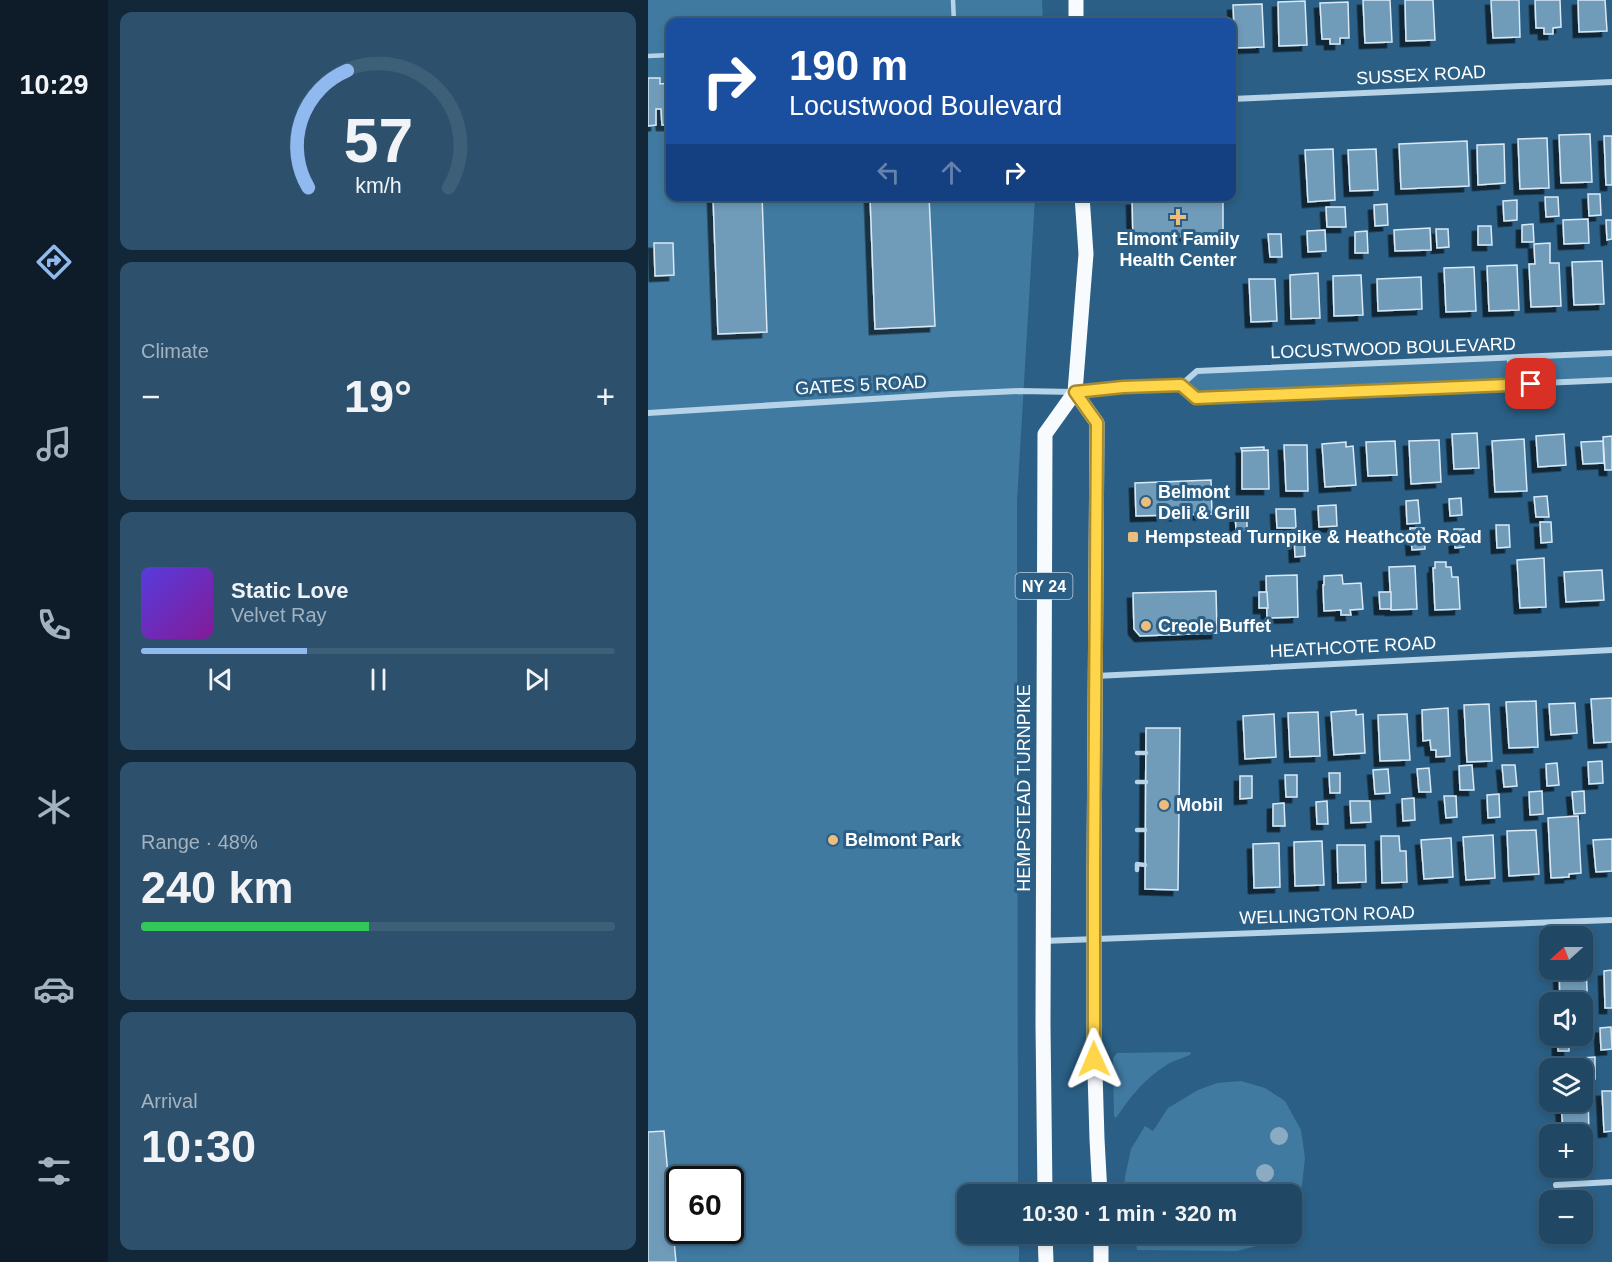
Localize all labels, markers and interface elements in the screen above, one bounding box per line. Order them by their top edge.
icon: right [690,42,768,120]
text: 190 m [789,42,908,89]
street label: SUSSEX ROAD [1356,62,1486,88]
text: 10:29 [19,70,89,100]
text: Locustwood Boulevard [789,91,1062,121]
text: 57 [343,106,413,175]
icon: left [872,156,905,189]
icon: ahead [935,156,968,189]
icon: right [998,156,1031,189]
text: km/h [355,174,401,198]
marker: Elmont Family Health Center [1169,208,1187,226]
place label: Elmont Family Health Center [1116,229,1240,270]
icon: directions [33,241,75,283]
street label: LOCUSTWOOD BOULEVARD [1270,334,1516,362]
text: Climate [141,340,209,362]
pin [1505,358,1556,409]
icon: arrive [1514,367,1547,400]
text: 19° [344,371,412,422]
street label: GATES 5 ROAD [795,372,927,398]
text: − [141,378,160,415]
text: + [596,378,615,415]
icon: music [33,423,75,465]
place label: Belmont Deli & Grill [1158,482,1250,523]
marker: Belmont Deli & Grill [1139,495,1153,509]
place label: Hempstead Turnpike & Heathcote Road [1145,527,1482,547]
marker: Hempstead Turnpike & Heathcote Road [1126,530,1140,544]
road number: NY 24 [1016,573,1072,599]
text: Static Love [231,578,348,603]
icon: phone [33,604,75,646]
text: Velvet Ray [231,604,327,626]
place label: Creole Buffet [1158,616,1271,636]
marker: Creole Buffet [1139,619,1153,633]
street label: HEATHCOTE ROAD [1269,633,1437,661]
icon: previous [204,663,237,696]
icon: pause [362,663,395,696]
icon: next [520,663,553,696]
street label: HEMPSTEAD TURNPIKE [1014,684,1034,892]
icon: climate [33,786,75,828]
place label: Mobil [1176,795,1223,815]
marker: Mobil [1157,798,1171,812]
place label: Belmont Park [845,830,962,850]
text: Range · 48% [141,831,258,853]
marker: Belmont Park [826,833,840,847]
text: 240 km [141,862,294,913]
street label: WELLINGTON ROAD [1239,902,1415,928]
north arrow [1539,926,1593,980]
map controls [1539,926,1593,1244]
icon: car [33,968,75,1010]
button: sound [1539,992,1593,1046]
position arrow [1062,1027,1126,1091]
button: layers [1539,1058,1593,1112]
text: Arrival [141,1090,198,1112]
text: 10:30 [141,1121,256,1172]
button: + [1539,1124,1593,1178]
icon: filters [33,1150,75,1192]
speed limit sign: 60 [666,1166,744,1244]
button: − [1539,1190,1593,1244]
text: 10:30 · 1 min · 320 m [1022,1201,1237,1226]

